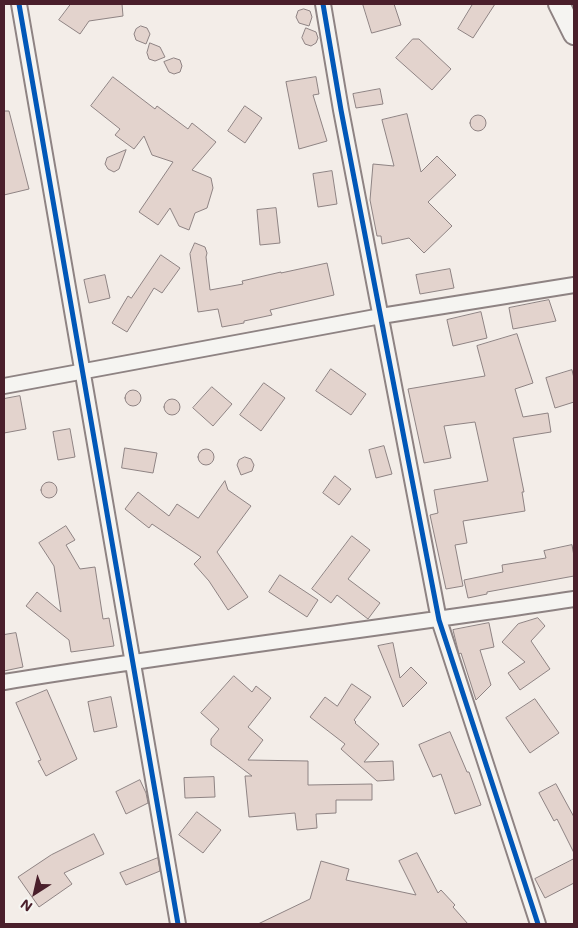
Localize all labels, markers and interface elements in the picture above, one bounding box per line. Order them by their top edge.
north arrow [10,868,60,918]
text: N [16,895,36,917]

